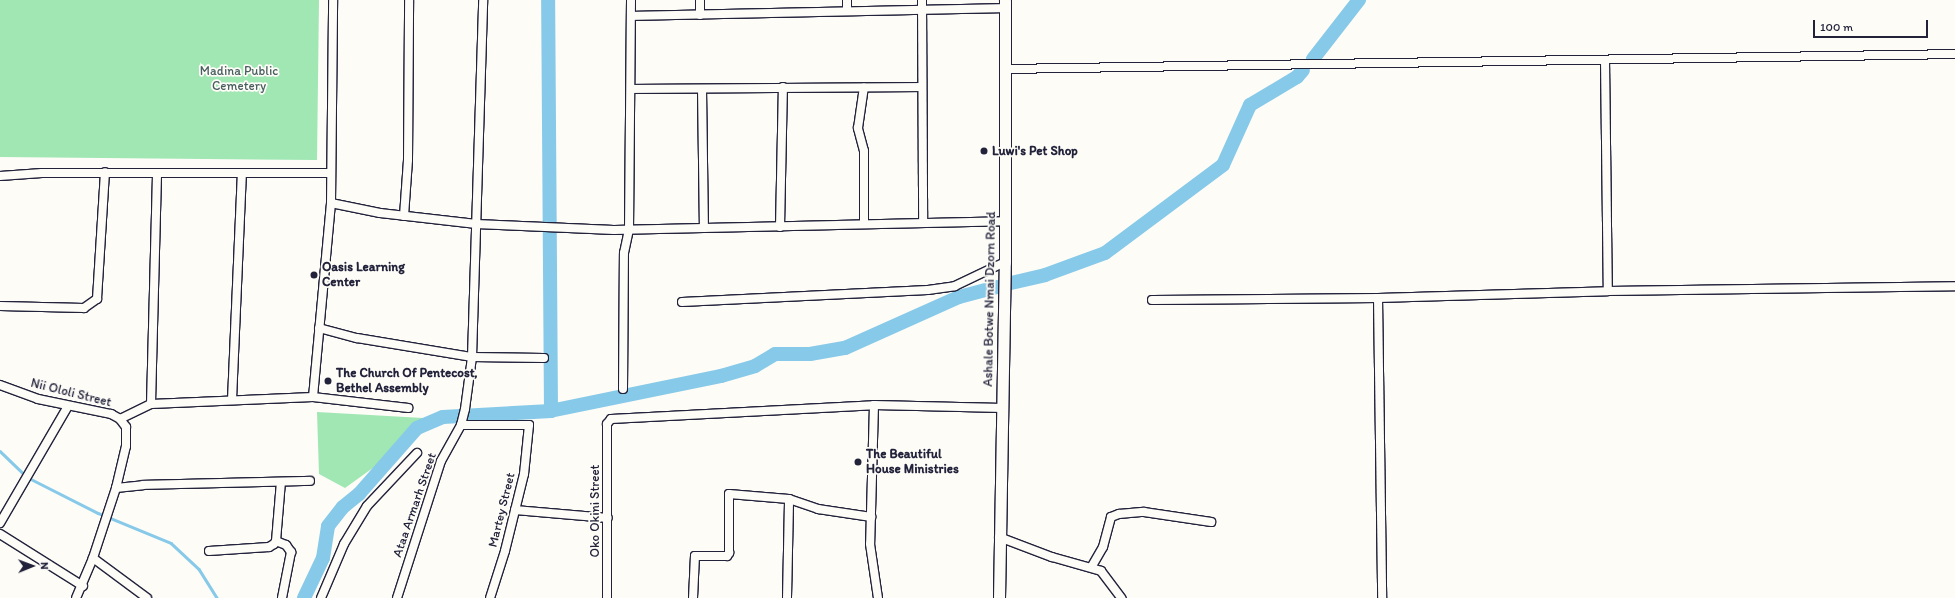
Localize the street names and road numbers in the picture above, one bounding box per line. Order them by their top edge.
street label: Ashale Botwe Nmai Dzorn Road [981,211,999,387]
street label: Nii Ololi Street [29,375,113,411]
street label: Ataa Armarh Street [390,451,440,559]
street label: Oko Okini Street [587,465,603,557]
street label: Martey Street [485,471,519,549]

